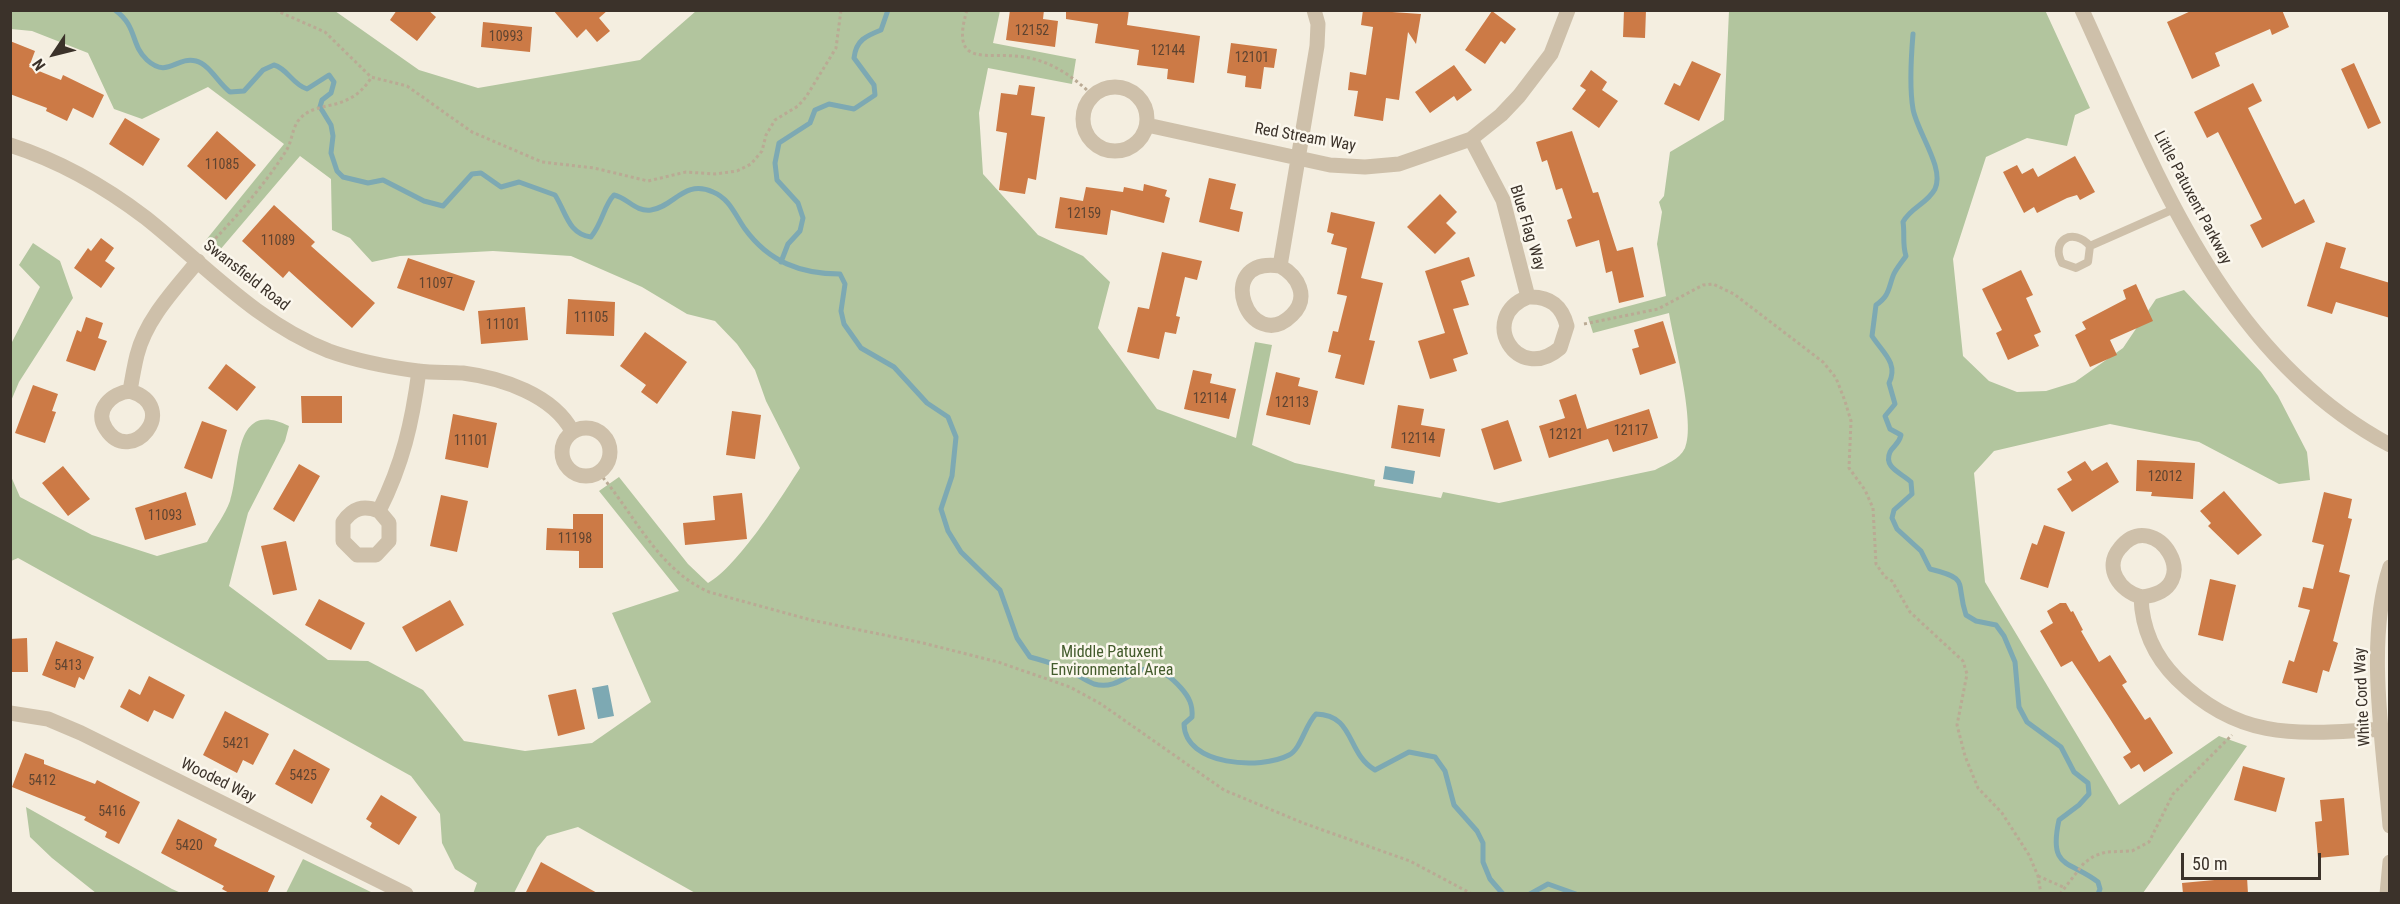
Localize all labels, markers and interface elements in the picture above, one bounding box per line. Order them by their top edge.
house number: 12152 [1015,23,1049,39]
north arrow [24,24,84,84]
house number: 10993 [489,29,523,45]
house number: 12144 [1151,43,1185,59]
house number: 12101 [1235,50,1269,66]
text: N [28,55,49,74]
street label: Red Stream Way [1253,120,1357,156]
street label: Little Patuxent Parkway [2149,128,2235,268]
house number: 11085 [205,157,239,173]
street label: Blue Flag Way [1505,183,1549,273]
house number: 12159 [1067,206,1101,222]
house number: 11089 [261,233,295,249]
street label: Swansfield Road [199,236,293,316]
house number: 11097 [419,276,453,292]
house number: 11105 [574,310,608,326]
house number: 11101 [486,317,520,333]
house number: 12114 [1193,391,1227,407]
house number: 12113 [1275,395,1309,411]
house number: 12117 [1614,423,1648,439]
house number: 12121 [1549,427,1583,443]
house number: 12114 [1401,431,1435,447]
house number: 11101 [454,433,488,449]
house number: 12012 [2148,469,2182,485]
house number: 11093 [148,508,182,524]
house number: 11198 [558,531,592,547]
park label: Middle Patuxent Environmental Area [1051,643,1173,681]
street label: White Cord Way [2351,647,2375,747]
house number: 5413 [54,658,82,674]
house number: 5421 [222,736,250,752]
street label: Wooded Way [177,755,259,807]
house number: 5425 [289,768,317,784]
house number: 5412 [28,773,56,789]
house number: 5416 [98,804,126,820]
house number: 5420 [175,838,203,854]
scale bar [2184,841,2324,879]
text: 50 m [2192,853,2227,874]

